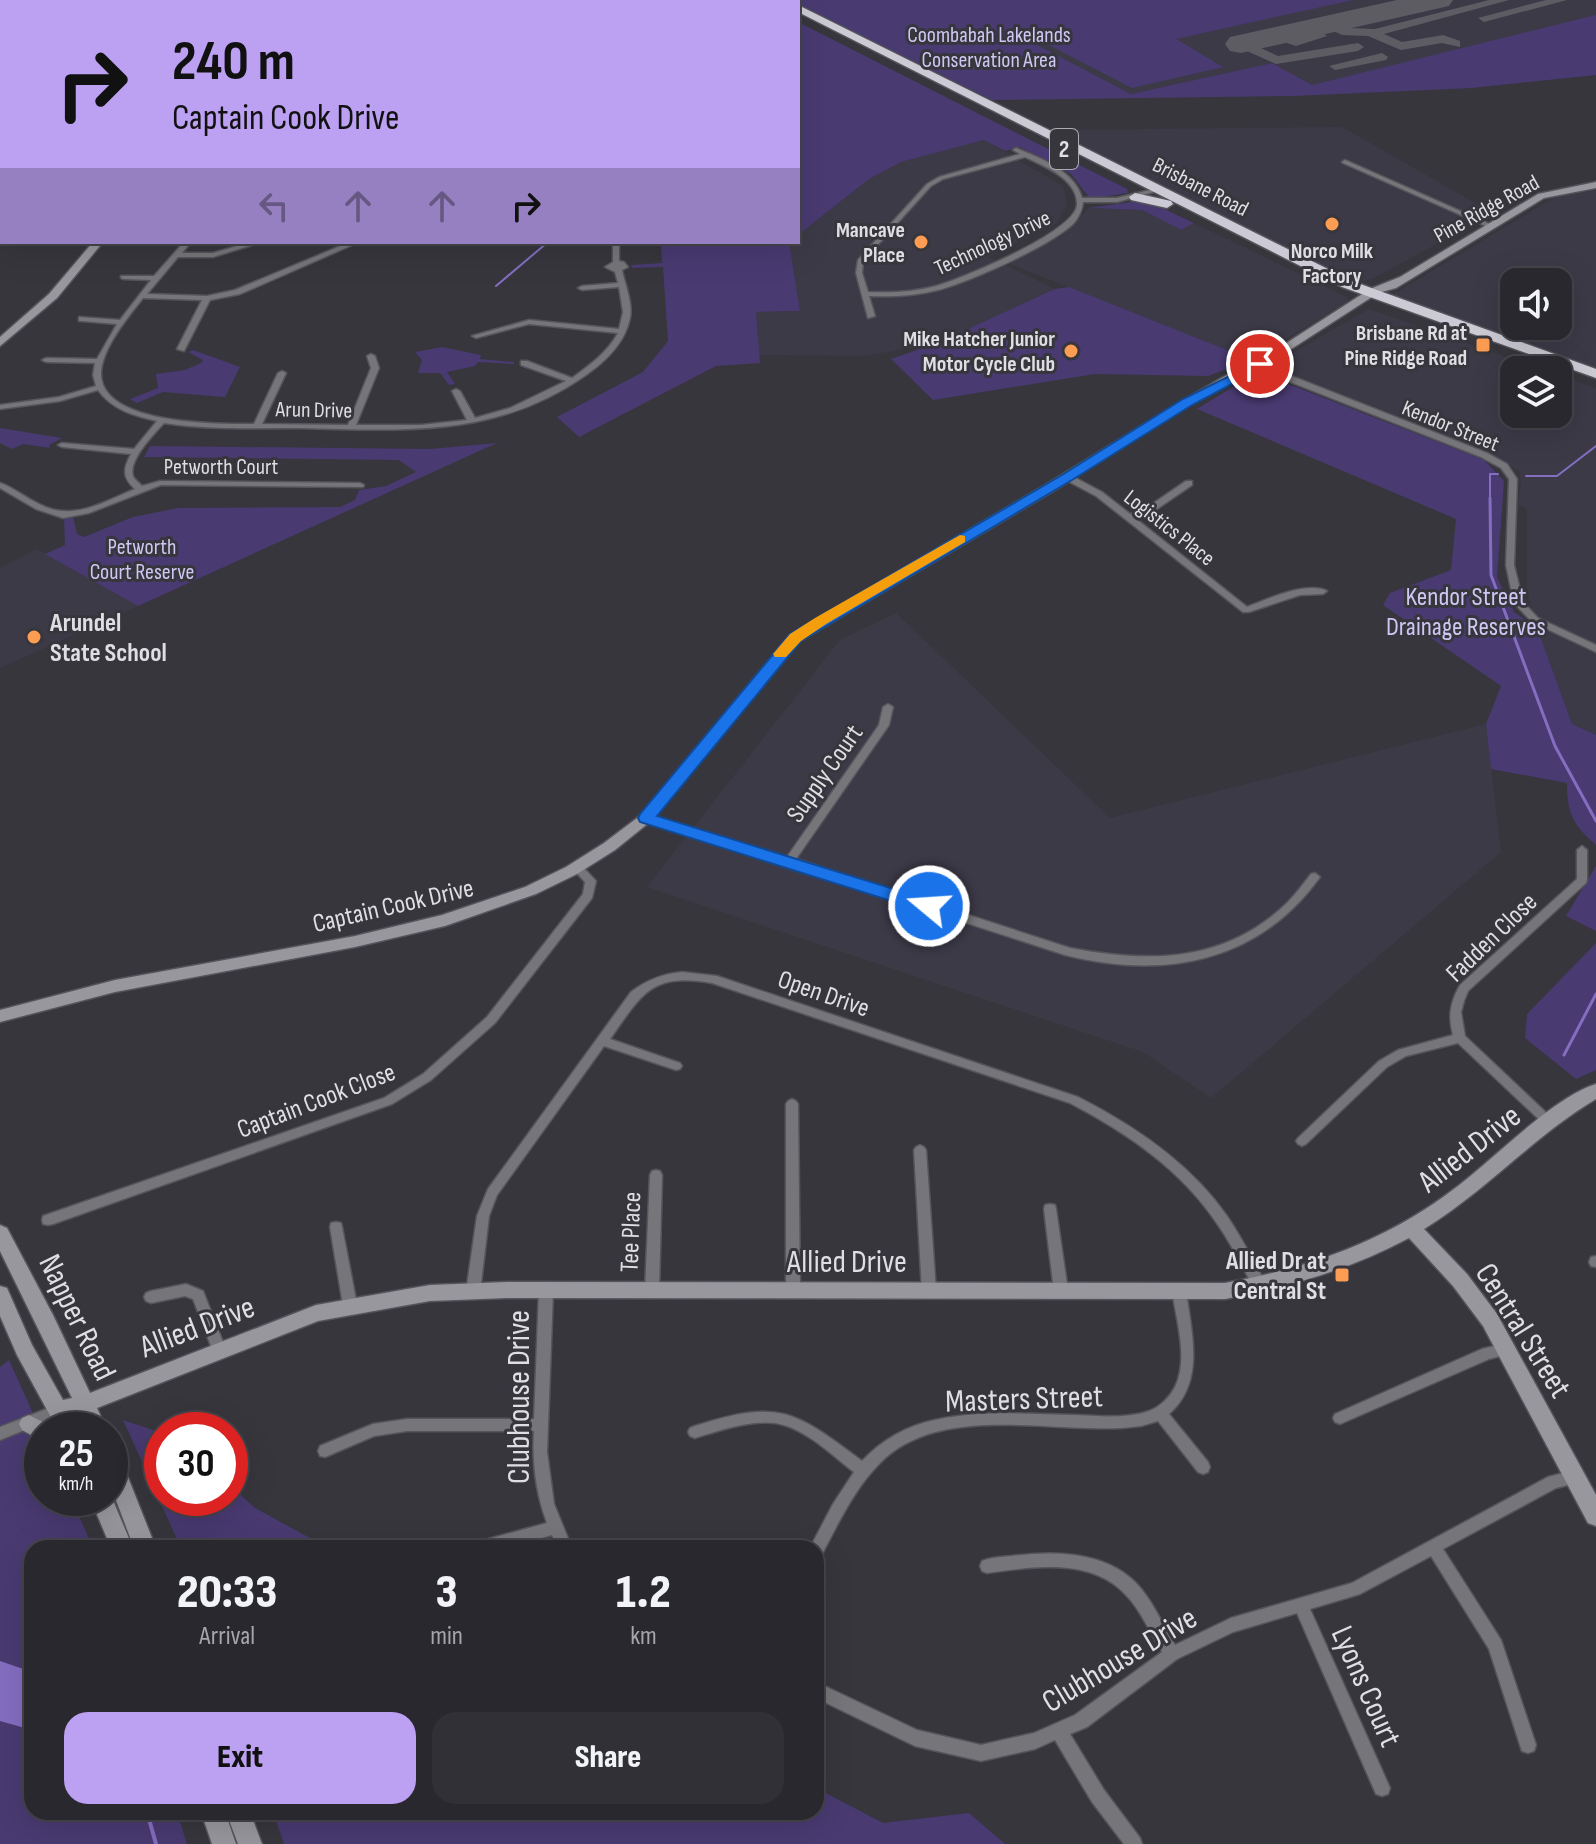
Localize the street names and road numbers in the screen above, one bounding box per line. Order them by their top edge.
road number: 2 [1050,129,1078,169]
street label: Brisbane Road [1148,152,1253,223]
street label: Pine Ridge Road [1429,169,1544,249]
street label: Technology Drive [930,205,1055,282]
street label: Kendor Street [1398,395,1503,458]
street label: Arun Drive [274,396,353,425]
street label: Petworth Court [164,454,279,481]
street label: Logistics Place [1118,484,1220,572]
street label: Supply Court [780,719,870,829]
street label: Captain Cook Drive [310,873,477,940]
street label: Fadden Close [1440,887,1544,989]
street label: Open Drive [774,964,873,1024]
street label: Captain Cook Close [233,1057,400,1146]
street label: Allied Drive [1410,1097,1529,1202]
street label: Tee Place [615,1191,648,1273]
street label: Allied Drive [786,1243,907,1282]
street label: Napper Road [29,1248,124,1387]
street label: Central Street [1466,1256,1579,1405]
street label: Allied Drive [134,1288,260,1367]
street label: Clubhouse Drive [500,1310,539,1484]
street label: Masters Street [944,1377,1104,1422]
street label: Clubhouse Drive [1035,1599,1204,1722]
street label: Lyons Court [1322,1620,1409,1753]

